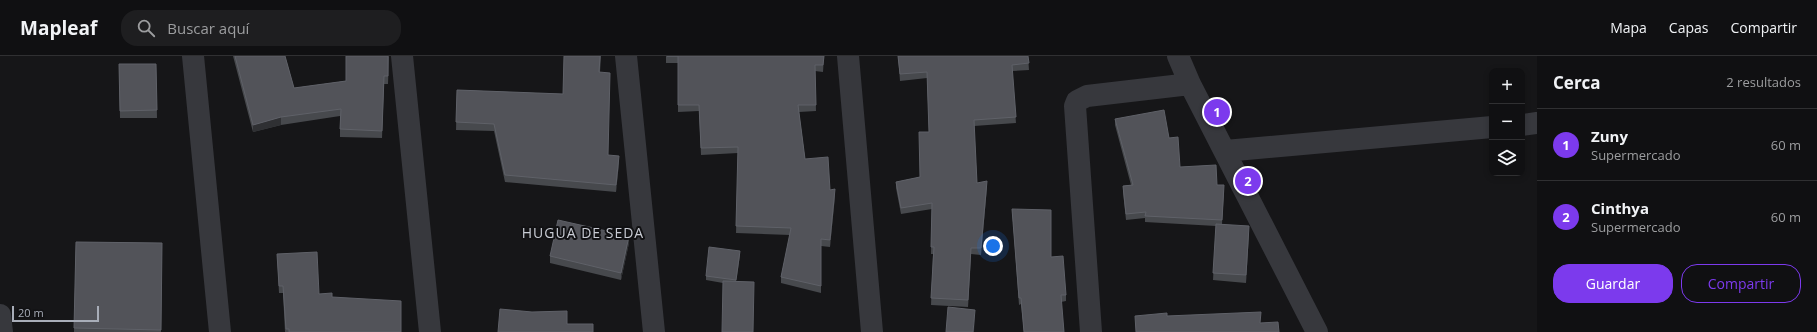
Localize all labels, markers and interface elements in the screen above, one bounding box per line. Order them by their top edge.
search box [121,10,401,46]
text: Mapleaf [20,15,97,41]
icon: search [135,17,157,39]
text: Buscar aquí [167,18,249,38]
text: Mapa [1610,18,1647,37]
text: Capas [1669,18,1708,37]
text: Compartir [1730,18,1797,37]
map controls [1489,68,1525,176]
button: + [1489,68,1525,104]
text: Cerca [1553,71,1601,94]
text: 2 resultados [1726,73,1801,91]
pin: 1 [1204,97,1230,127]
button: − [1489,104,1525,140]
text: Zuny [1591,126,1628,146]
text: 1 [1562,136,1570,154]
text: 60 m [1771,136,1801,154]
button: layers [1489,140,1525,176]
text: Supermercado [1591,146,1681,164]
pin: 2 [1235,166,1261,196]
text: Cinthya [1591,198,1649,218]
text: 2 [1562,208,1570,226]
text: 60 m [1771,208,1801,226]
text: Supermercado [1591,218,1681,236]
district label: HUGUA DE SEDA [522,223,644,242]
your location [983,236,1003,256]
button: Guardar [1553,264,1673,303]
button: Compartir [1681,264,1801,303]
scale bar [12,304,99,323]
text: 20 m [18,305,44,320]

